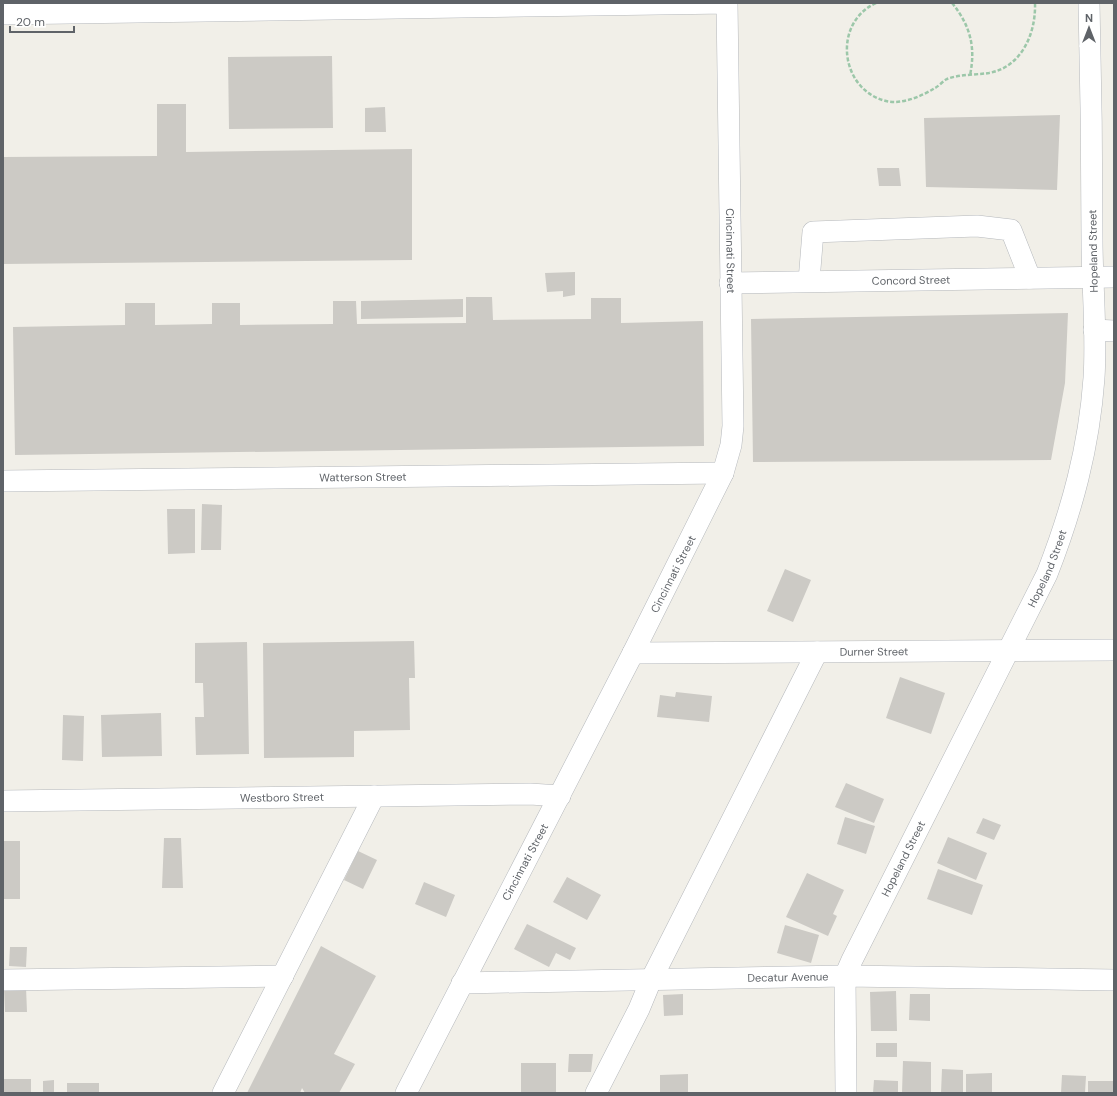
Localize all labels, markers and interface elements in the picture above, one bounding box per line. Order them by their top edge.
scale bar [10,8,74,34]
north arrow [1069,8,1109,48]
text: N [1085,11,1093,25]
text: 20 m [16,14,45,30]
street label: Cincinnati Street [723,208,738,294]
street label: Hopeland Street [1085,209,1101,293]
street label: Concord Street [872,273,950,288]
street label: Watterson Street [319,470,407,484]
street label: Hopeland Street [1024,528,1070,610]
street label: Cincinnati Street [647,533,699,615]
street label: Durner Street [840,644,908,659]
street label: Westboro Street [240,790,324,805]
street label: Hopeland Street [878,818,928,899]
street label: Cincinnati Street [499,821,551,903]
street label: Decatur Avenue [747,969,829,985]

